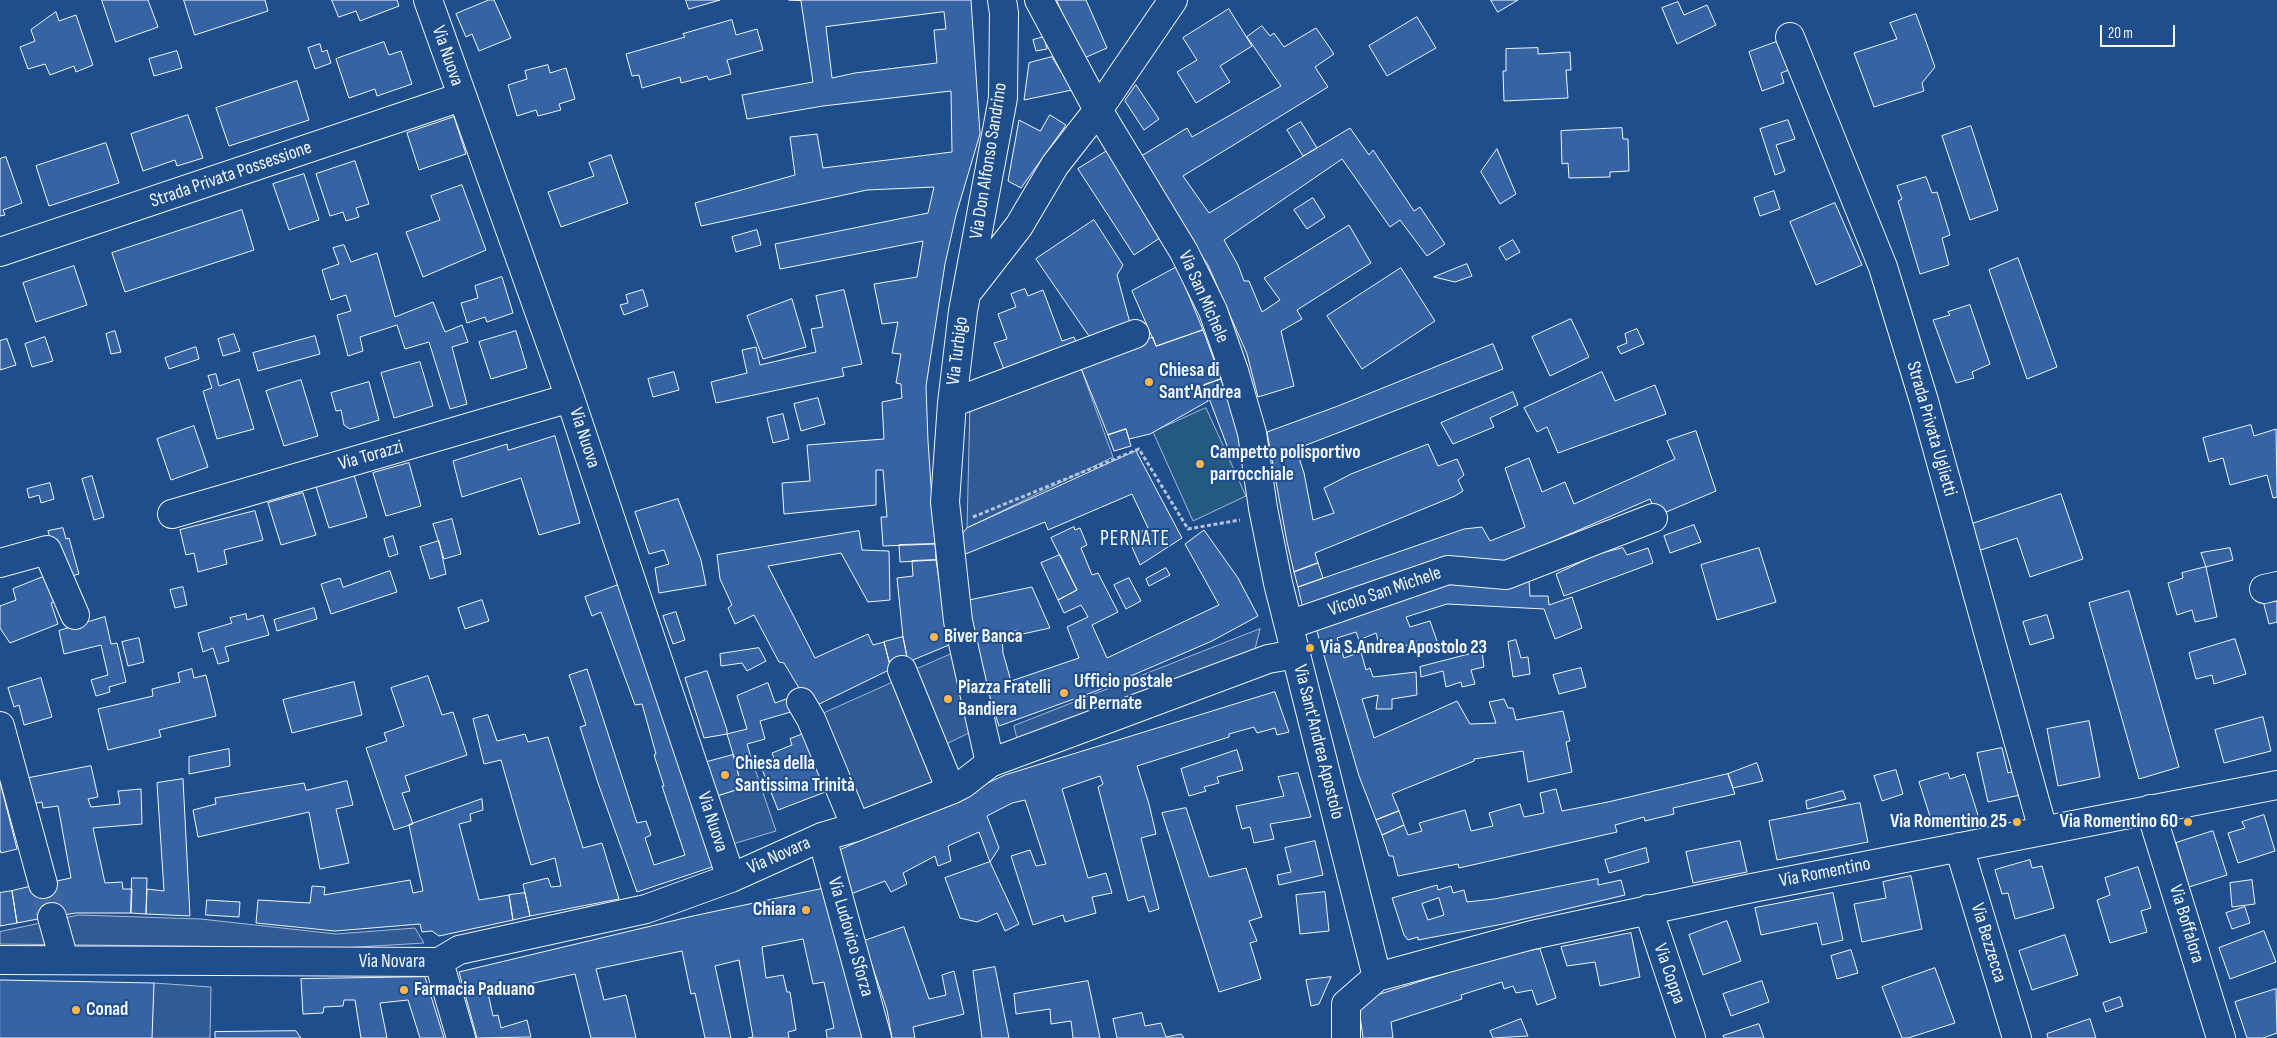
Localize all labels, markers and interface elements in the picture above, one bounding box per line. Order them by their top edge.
scale bar [2102,15,2177,47]
street label: Via Nuova [426,23,468,89]
text: 20 m [2108,24,2133,43]
street label: Via Don Alfonso Sandrino [965,81,1013,241]
street label: Strada Privata Possessione [147,137,315,213]
street label: Via San Michele [1173,247,1233,347]
street label: Via Turbigo [942,315,974,387]
street label: Strada Privata Uglietti [1901,359,1961,499]
place label: Chiesa di Sant'Andrea [1159,360,1241,404]
marker: Chiesa di Sant'Andrea [1143,376,1155,388]
street label: Via Nuova [564,405,604,471]
street label: Via Torazzi [336,436,406,476]
place label: Campetto polisportivo parrocchiale [1210,442,1361,486]
marker: Campetto polisportivo parrocchiale [1194,458,1206,470]
district label: PERNATE [1099,527,1171,553]
street label: Vicolo San Michele [1326,562,1444,622]
place label: Biver Banca [944,626,1023,648]
marker: Biver Banca [928,631,940,643]
place label: Via S.Andrea Apostolo 23 [1320,637,1487,659]
marker: Via S.Andrea Apostolo 23 [1304,642,1316,654]
street label: Via Sant'Andrea Apostolo [1288,662,1348,822]
place label: Ufficio postale di Pernate [1074,671,1173,715]
place label: Piazza Fratelli Bandiera [958,677,1051,721]
marker: Ufficio postale di Pernate [1058,687,1070,699]
marker: Piazza Fratelli Bandiera [942,693,954,705]
place label: Chiesa della Santissima Trinità [735,753,855,797]
marker: Chiesa della Santissima Trinità [719,769,731,781]
street label: Via Nuova [692,789,732,855]
place label: Via Romentino 25 [1890,811,2007,833]
place label: Via Romentino 60 [2060,811,2178,833]
marker: Via Romentino 25 [2011,816,2023,828]
marker: Via Romentino 60 [2182,816,2194,828]
street label: Via Novara [744,832,814,880]
street label: Via Romentino [1778,853,1872,893]
street label: Via Ludovico Sforza [822,875,878,999]
street label: Via Boffalora [2163,882,2209,966]
place label: Chiara [753,899,796,921]
street label: Via Bezzecca [1965,901,2011,985]
marker: Chiara [800,904,812,916]
street label: Via Coppa [1648,941,1690,1007]
street label: Via Novara [359,951,425,973]
place label: Farmacia Paduano [414,979,535,1001]
marker: Farmacia Paduano [398,984,410,996]
place label: Conad [86,999,128,1021]
marker: Conad [70,1004,82,1016]

